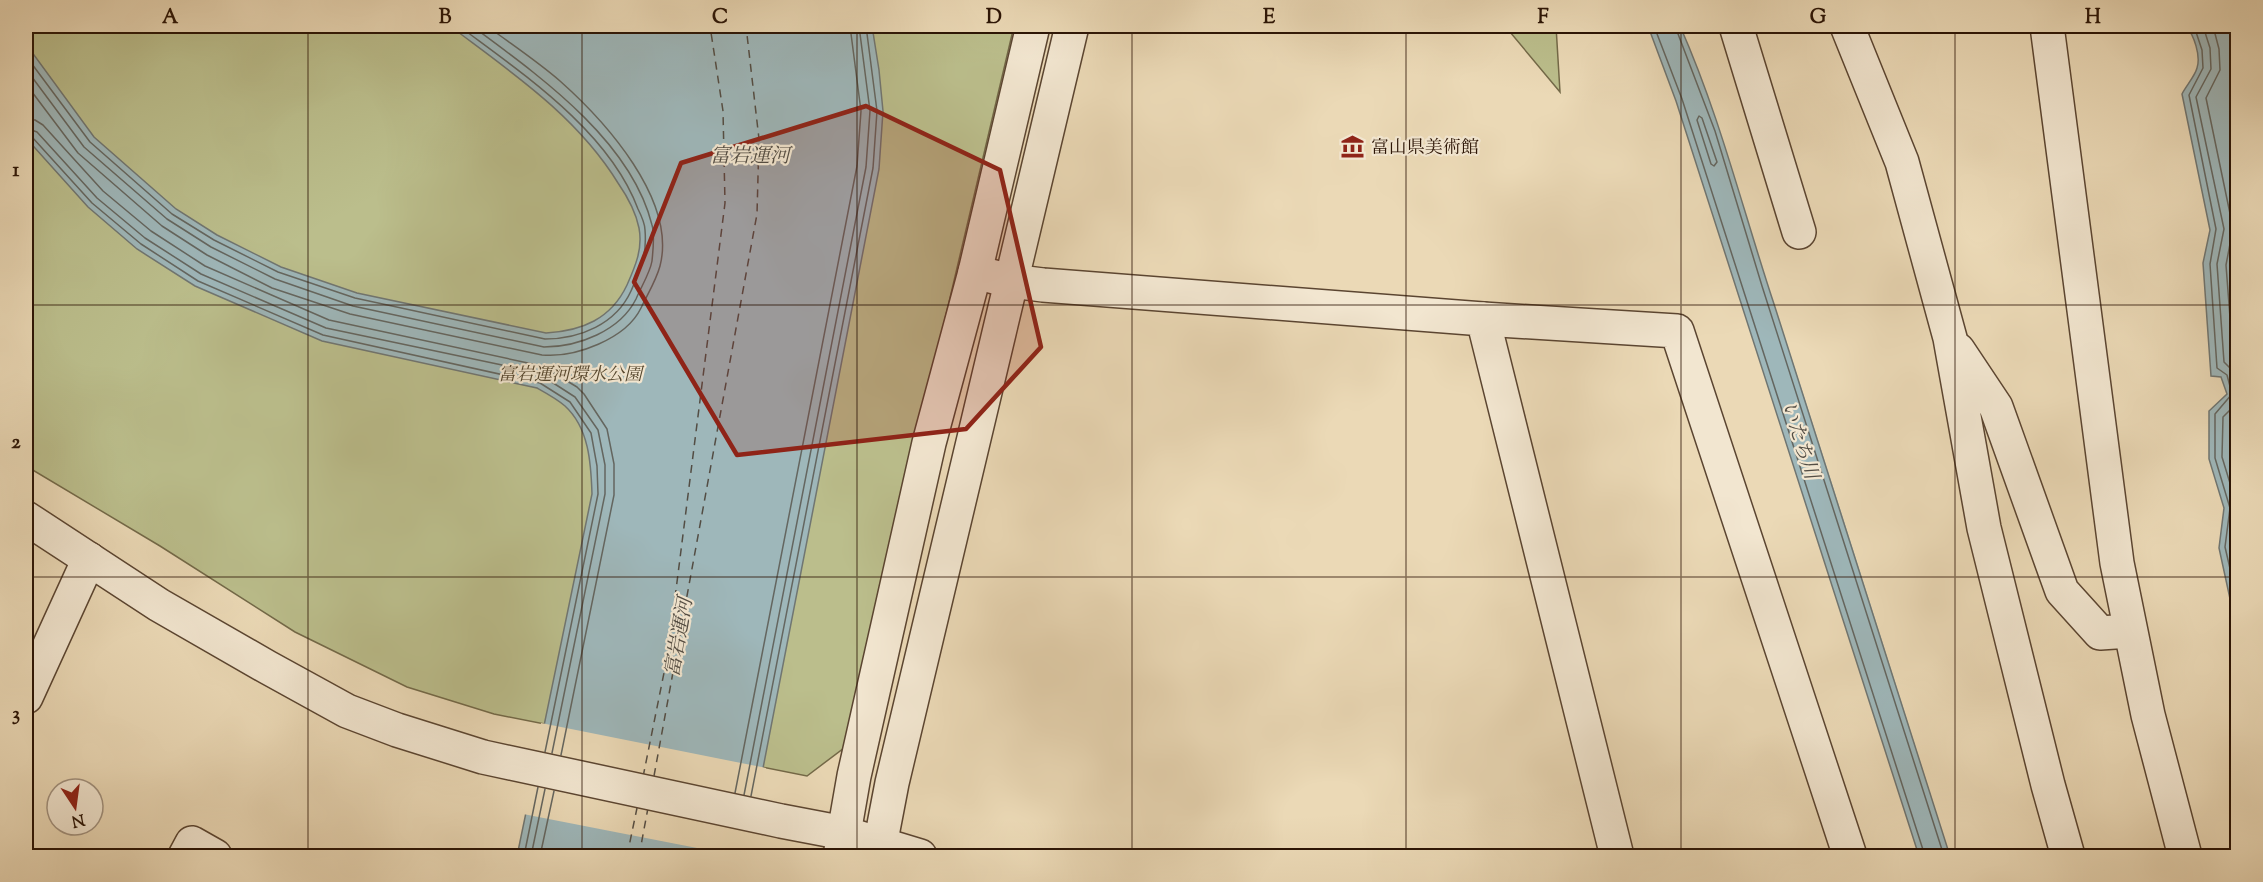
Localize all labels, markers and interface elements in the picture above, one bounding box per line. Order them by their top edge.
text: A [162,4,179,33]
text: B [439,4,452,33]
text: C [712,4,728,33]
text: D [986,4,1002,33]
text: E [1263,4,1276,33]
text: F [1537,4,1549,33]
text: G [1810,4,1827,33]
text: H [2085,4,2101,33]
museum icon: 富山県美術館 [1340,134,1366,160]
place label: 富山県美術館 [1371,136,1479,162]
water label: 富岩運河 [710,143,793,172]
text: 1 [13,157,20,186]
park label: 富岩運河環水公園 [498,363,645,389]
water label: いたち川 [1772,398,1825,485]
text: 2 [11,429,21,458]
water label: 富岩運河 [659,593,702,679]
text: 3 [12,701,20,730]
north arrow [45,777,105,837]
text: N [69,807,87,832]

